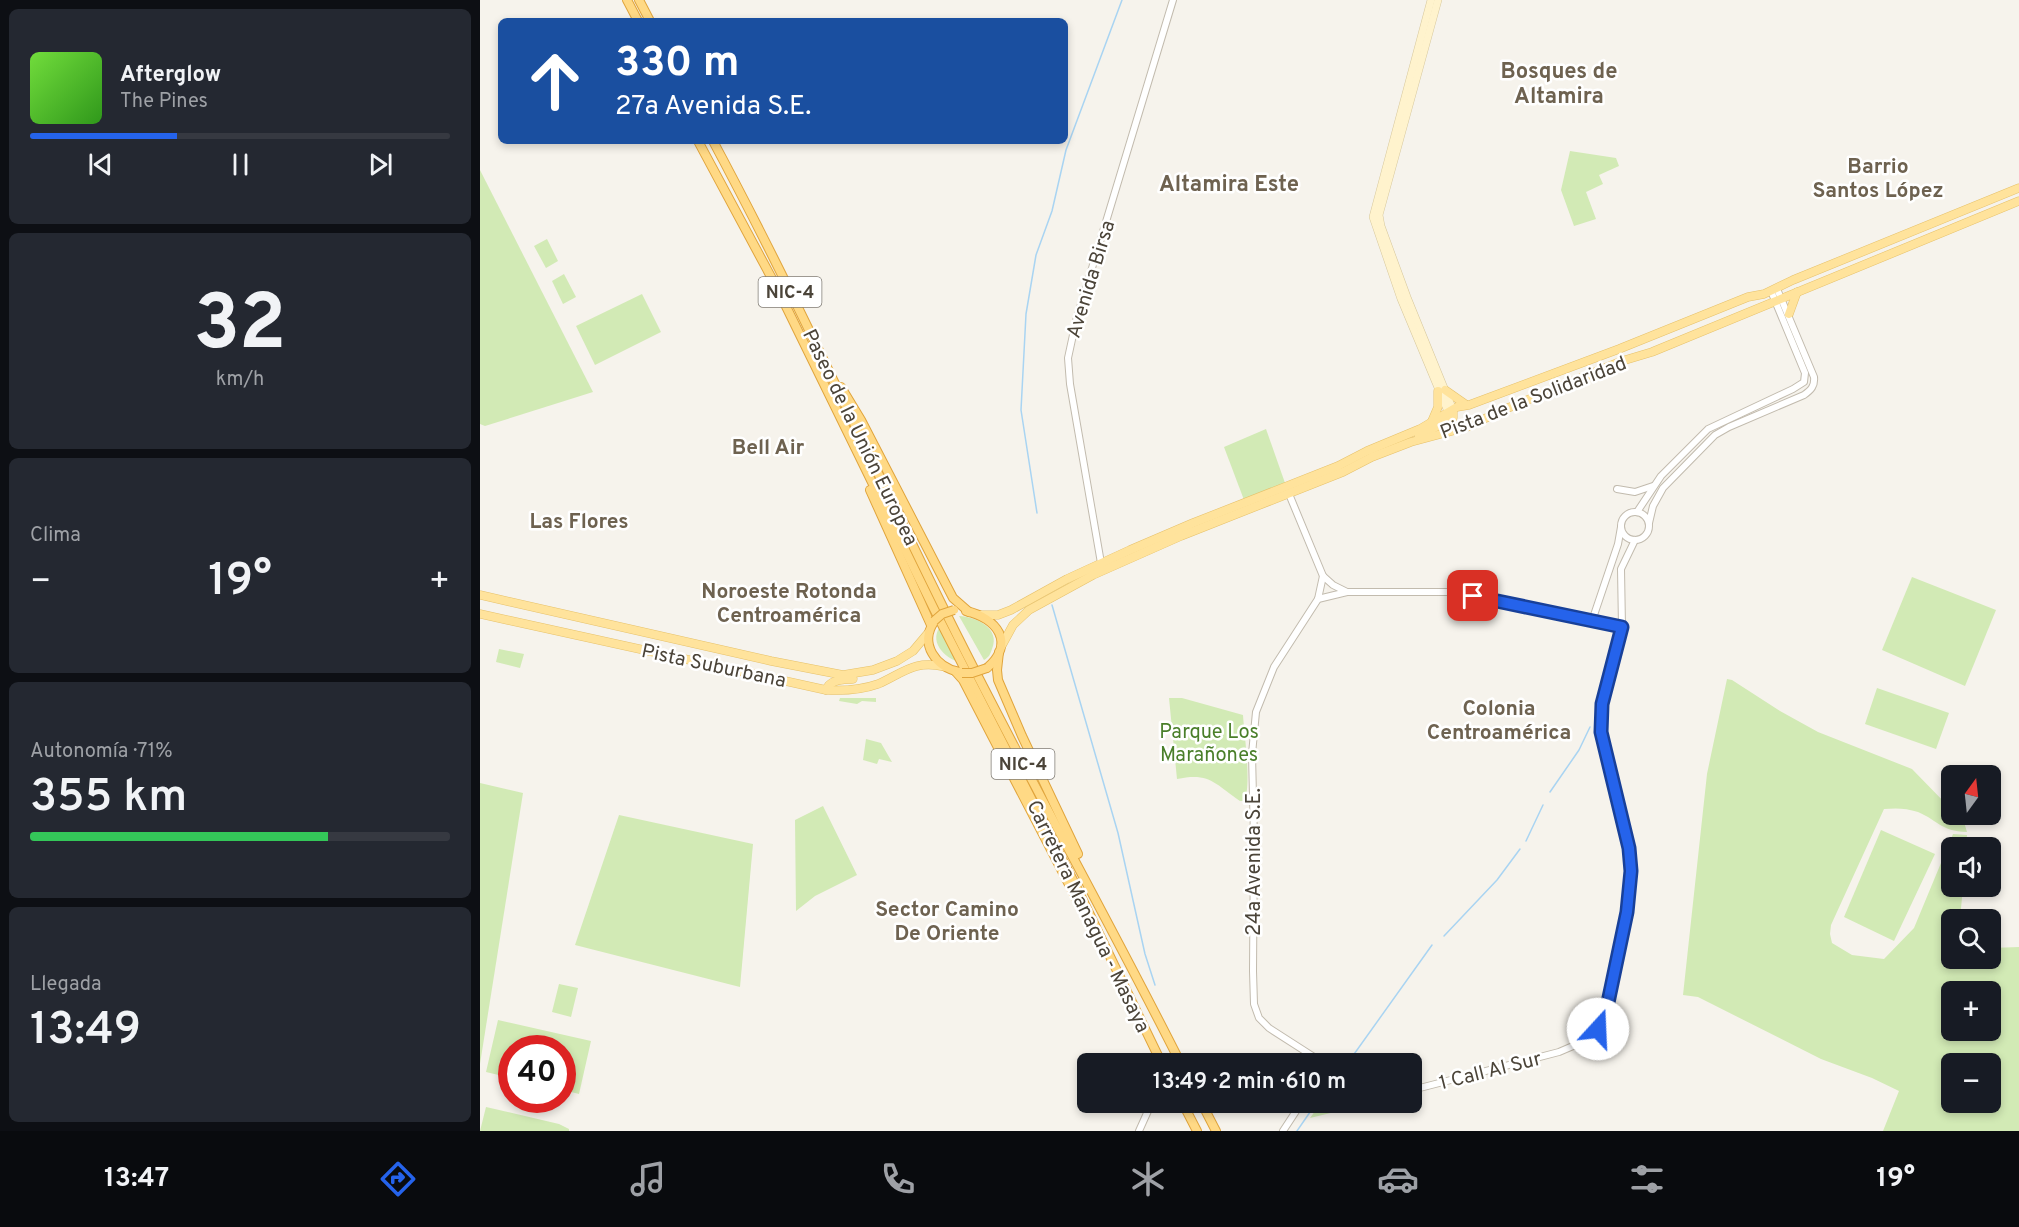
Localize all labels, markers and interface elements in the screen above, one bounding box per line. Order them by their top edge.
text: 330 m [615,38,740,91]
icon: ahead [516,42,594,120]
district label: Bosques de Altamira [1500,59,1618,111]
text: Afterglow [120,62,221,89]
text: The Pines [120,89,208,115]
text: 27a Avenida S.E. [615,90,811,124]
icon: previous [84,148,117,181]
icon: pause [224,148,257,181]
icon: next [364,148,397,181]
district label: Barrio Santos López [1812,154,1944,205]
district label: Altamira Este [1159,172,1299,199]
street label: Avenida Birsa [1062,217,1122,342]
road number: NIC-4 [758,277,822,307]
text: 32 [194,278,286,377]
street label: Paseo de la Unión Europea [795,325,923,550]
street label: Pista de la Solidaridad [1437,351,1631,446]
text: km/h [216,367,264,393]
district label: Bell Air [732,435,805,462]
district label: Las Flores [529,509,629,536]
text: Clima [30,523,81,549]
text: 19° [208,554,272,611]
text: − [30,562,51,604]
text: + [429,562,450,604]
pin [1447,570,1498,621]
district label: Noroeste Rotonda Centroamérica [701,579,877,630]
icon: arrive [1456,579,1489,612]
street label: Pista Suburbana [639,639,788,695]
district label: Colonia Centroamérica [1427,696,1571,747]
park label: Parque Los Marañones [1159,720,1259,769]
text: Autonomía · 71% [30,739,173,765]
road number: NIC-4 [992,749,1054,779]
north arrow [1941,765,2001,825]
map controls [1941,765,2001,1113]
text: 355 km [30,770,187,827]
street label: 24a Avenida S.E. [1242,788,1268,936]
street label: Carretera Managua - Masaya [1020,796,1155,1037]
button: sound [1941,837,2001,897]
district label: Sector Camino De Oriente [875,897,1019,948]
button: search [1941,909,2001,969]
text: Llegada [30,972,102,998]
button: + [1941,981,2001,1041]
position arrow [1566,997,1630,1061]
text: 13:49 [30,1003,141,1060]
speed limit sign: 40 [498,1035,576,1113]
street label: 1 Call Al Sur [1437,1047,1545,1097]
button: − [1941,1053,2001,1113]
text: 13:49 · 2 min · 610 m [1153,1069,1346,1096]
icon: directions [377,1158,419,1200]
icon: music [627,1158,669,1200]
icon: phone [877,1158,919,1200]
icon: climate [1127,1158,1169,1200]
icon: car [1377,1158,1419,1200]
icon: filters [1626,1158,1668,1200]
text: 13:47 [104,1162,169,1196]
text: 19° [1876,1162,1915,1196]

